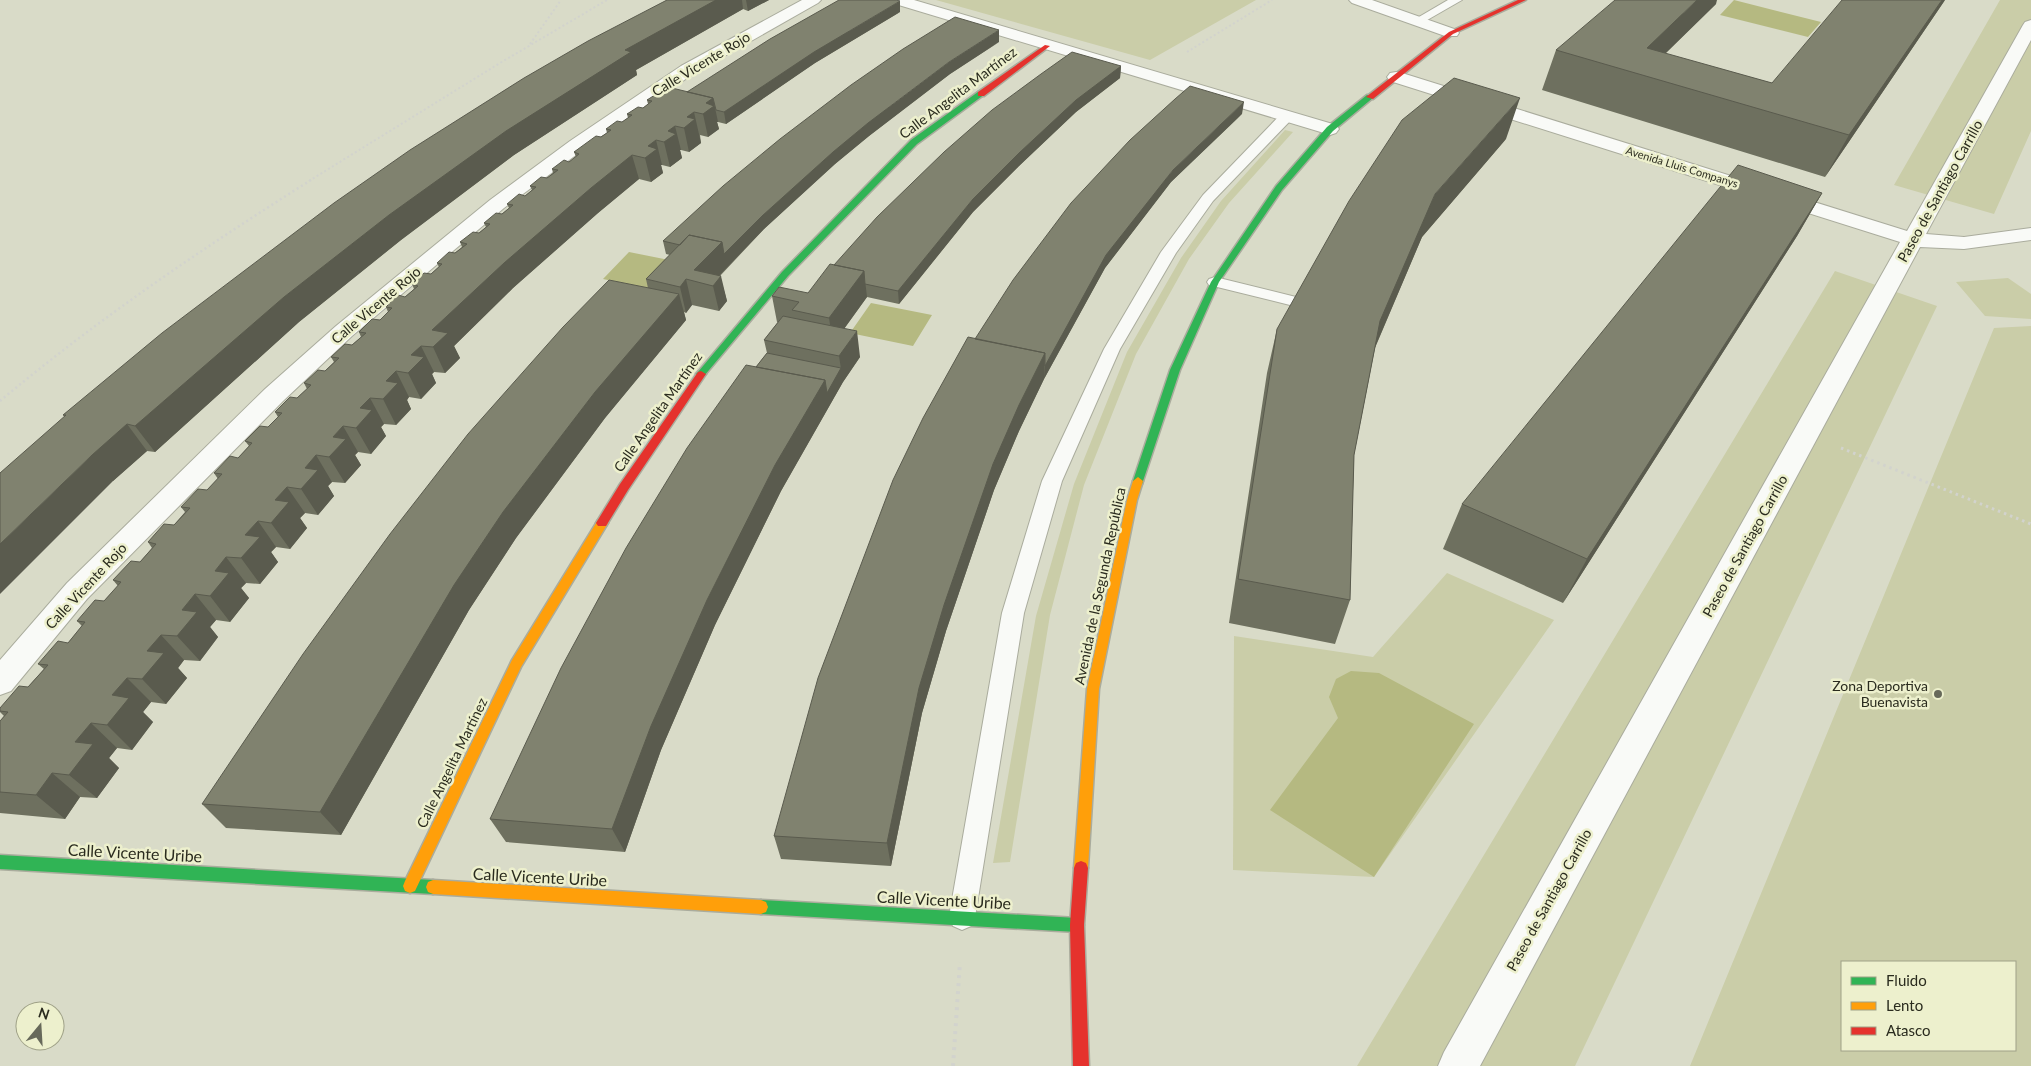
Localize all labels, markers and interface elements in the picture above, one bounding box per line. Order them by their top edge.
street label: Calle Vicente Rojo [649,28,753,100]
street label: Calle Angelita Martínez [896,43,1020,142]
street label: Paseo de Santiago Carrillo [1893,117,1986,265]
street label: Avenida Lluis Companys [1624,143,1740,190]
street label: Calle Vicente Rojo [328,262,424,347]
street label: Calle Angelita Martínez [610,348,705,475]
street label: Paseo de Santiago Carrillo [1698,472,1791,620]
street label: Avenida de la Segunda República [1070,486,1129,686]
street label: Calle Vicente Rojo [41,539,130,632]
place label: Zona Deportiva Buenavista [1832,677,1928,710]
marker: Zona Deportiva Buenavista [1932,688,1944,700]
street label: Calle Angelita Martínez [413,695,490,831]
street label: Paseo de Santiago Carrillo [1502,826,1595,974]
street label: Calle Vicente Uribe [67,839,203,866]
street label: Calle Vicente Uribe [472,863,608,890]
street label: Calle Vicente Uribe [876,886,1012,913]
legend [1841,961,2016,1051]
text: Fluido [1886,971,1927,989]
text: Lento [1886,996,1923,1014]
north arrow [15,1001,65,1051]
text: N [36,1003,52,1023]
text: Atasco [1886,1021,1931,1039]

